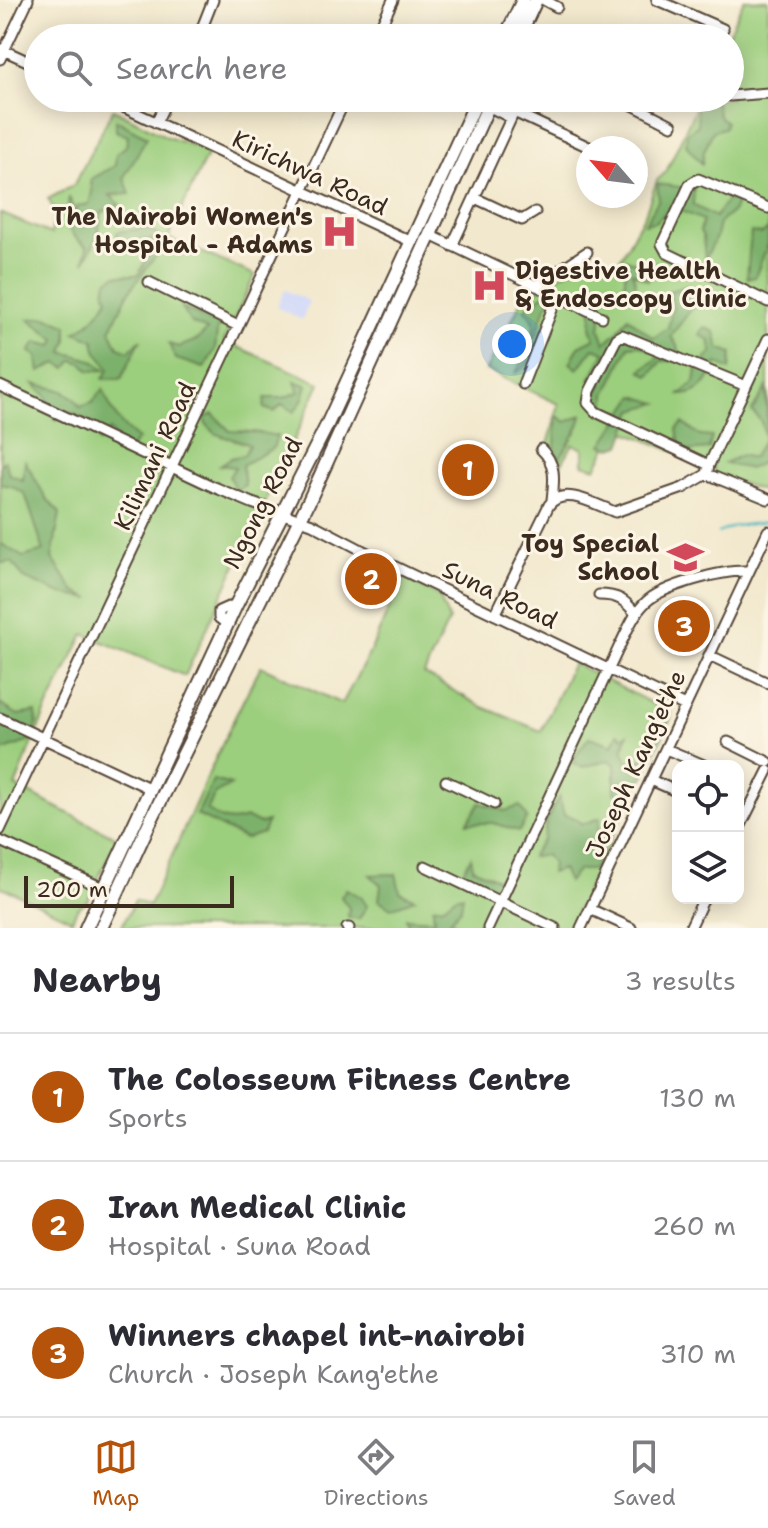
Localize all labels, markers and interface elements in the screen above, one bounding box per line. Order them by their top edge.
search box [24,24,744,112]
icon: search [52,46,96,90]
text: Search here [116,48,287,89]
street label: Kirichwa Road [227,123,393,223]
north arrow [576,136,648,208]
place label: The Nairobi Women's Hospital - Adams [52,201,313,261]
hospital icon: The Nairobi Women's Hospital - Adams [320,212,358,250]
place label: Digestive Health & Endoscopy Clinic [515,255,747,315]
hospital icon: Digestive Health & Endoscopy Clinic [470,266,508,304]
your location [492,324,532,364]
street label: Kilimani Road [107,376,203,536]
street label: Ngong Road [216,431,310,575]
pin: 1 [442,440,494,500]
place label: Toy Special School [521,528,659,588]
school or university icon: Toy Special School [666,539,704,577]
pin: 2 [345,549,397,609]
street label: Suna Road [437,553,563,637]
pin: 3 [658,596,710,656]
street label: Joseph Kang'ethe [579,665,693,863]
map controls [672,760,744,904]
button: locate [672,760,744,832]
button: layers [672,832,744,904]
scale bar [24,872,234,908]
text: 200 m [36,875,108,904]
text: Nearby [32,957,162,1003]
text: 3 results [624,963,736,998]
text: The Colosseum Fitness Centre [108,1059,571,1100]
text: 1 [52,1080,64,1115]
text: 130 m [659,1080,736,1115]
text: Sports [108,1100,188,1135]
text: Iran Medical Clinic [108,1187,407,1228]
text: 2 [49,1208,67,1243]
text: 260 m [652,1208,736,1243]
text: Hospital · Suna Road [108,1228,371,1263]
text: Winners chapel int-nairobi [108,1315,525,1356]
text: 3 [49,1336,67,1371]
text: 310 m [660,1336,736,1371]
text: Church · Joseph Kang'ethe [108,1356,439,1391]
tab: Map [92,1435,139,1512]
tab: Directions [324,1435,429,1512]
tab: Saved [613,1435,676,1512]

